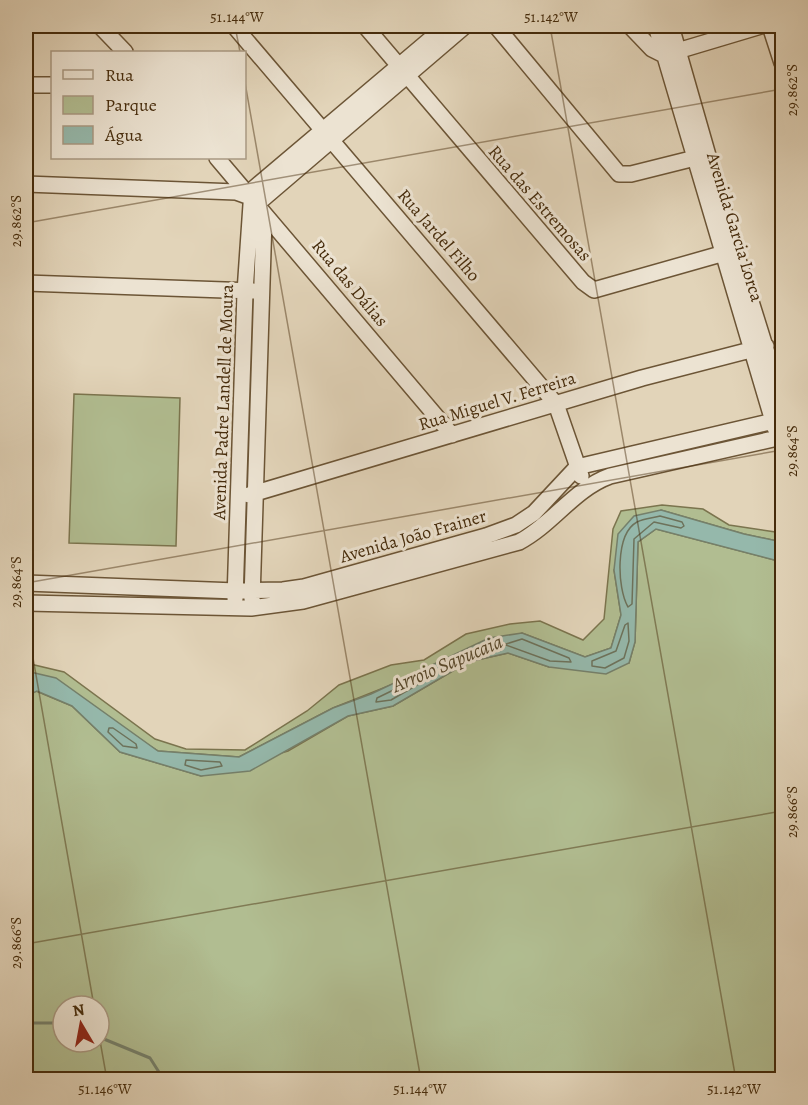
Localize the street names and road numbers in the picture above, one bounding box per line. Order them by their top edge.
street label: Rua das Estremosas [483,140,597,266]
street label: Avenida Garcia Lorca [701,149,769,305]
street label: Rua Jardel Filho [392,184,486,286]
street label: Rua das Dálias [306,234,394,332]
street label: Avenida Padre Landell de Moura [207,283,239,521]
street label: Rua Miguel V. Ferreira [415,365,579,436]
street label: Avenida João Frainer [336,504,489,569]

